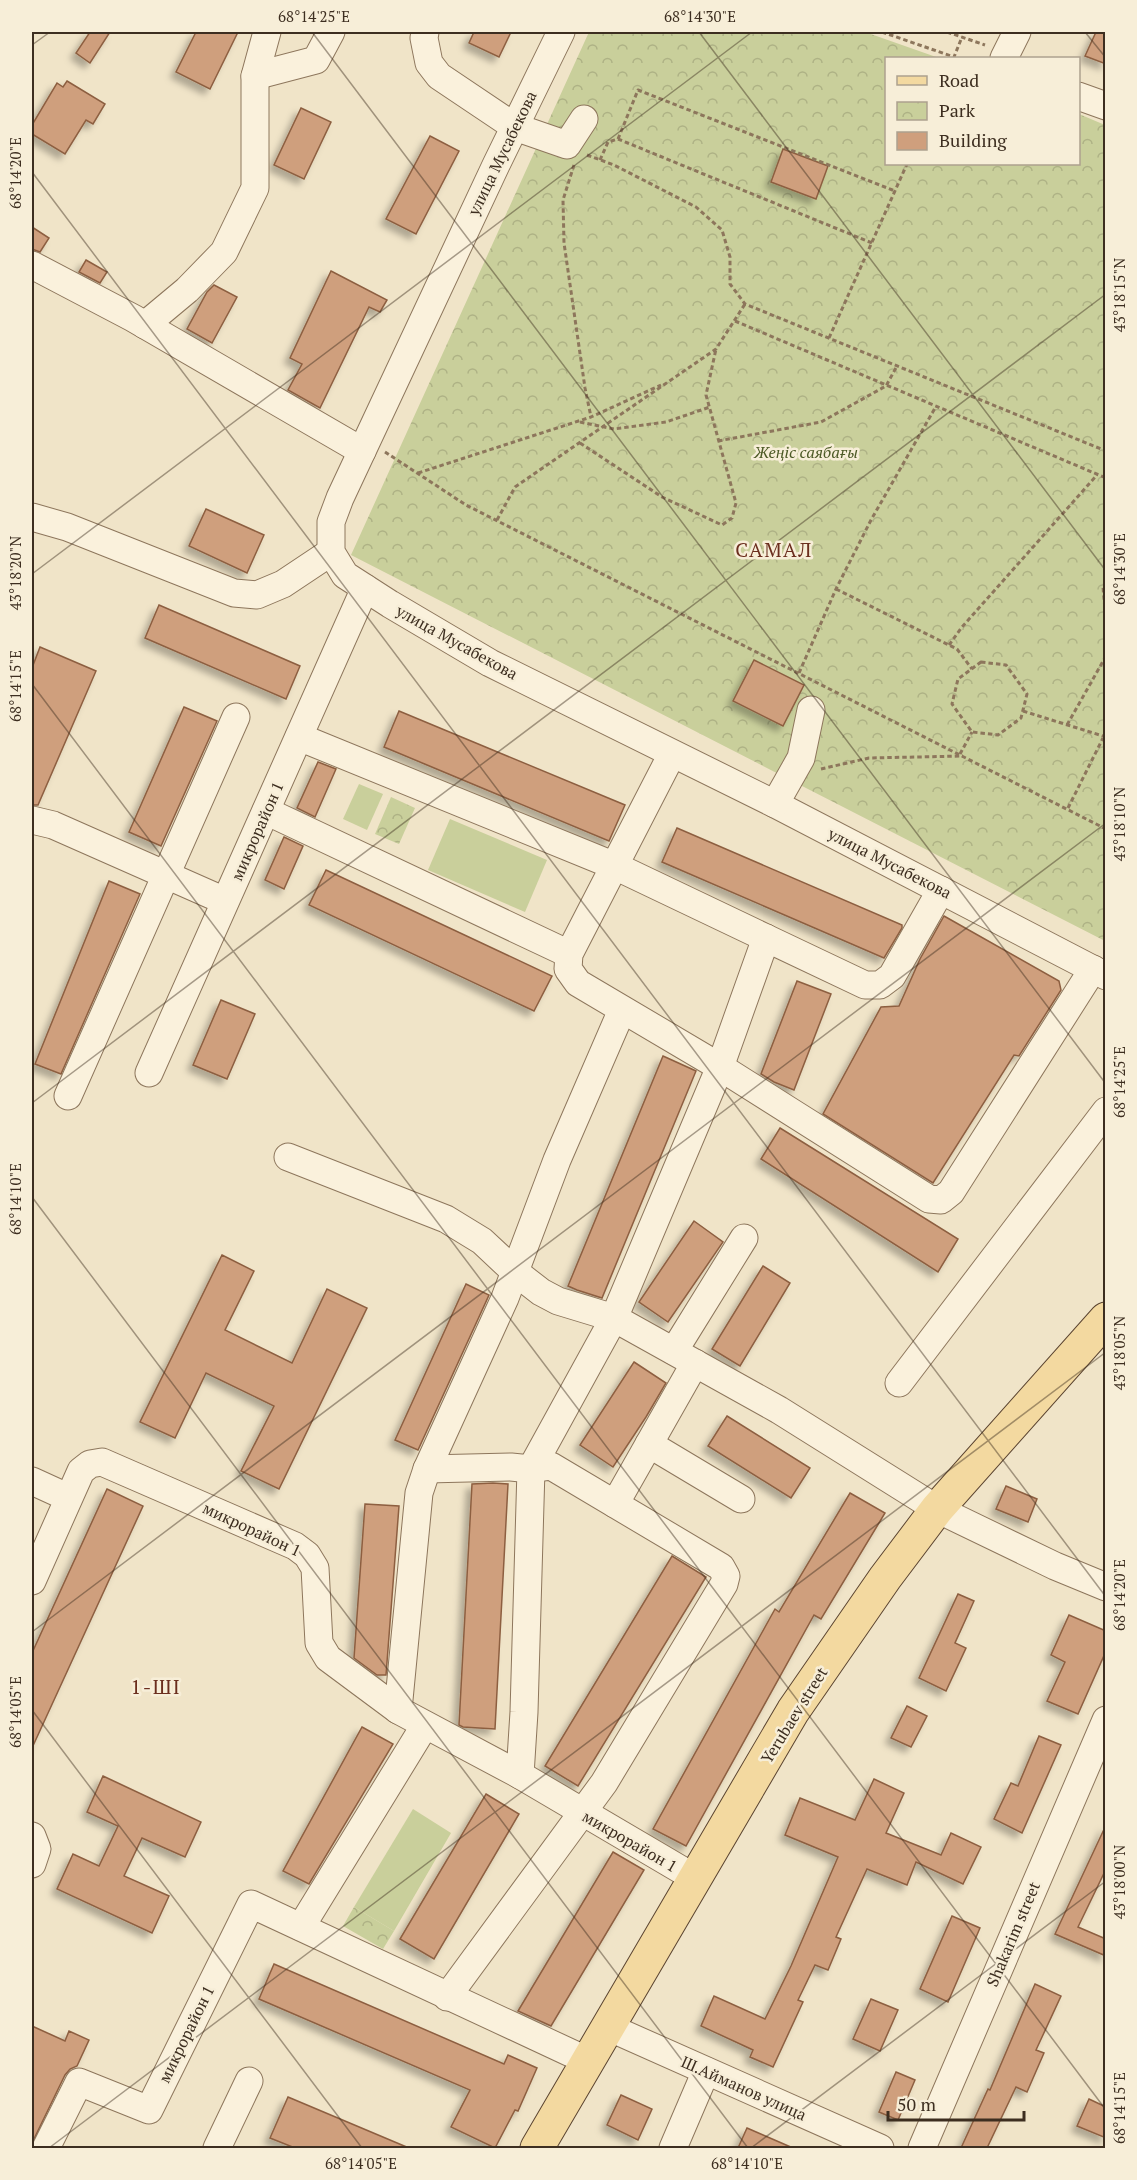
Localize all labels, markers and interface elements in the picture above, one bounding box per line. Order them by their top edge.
text: 68°14'25"E [278,6,350,26]
text: 68°14'30"E [664,6,736,26]
legend [885,57,1080,165]
text: Road [939,68,979,92]
street label: улица Мусабекова [462,87,542,220]
text: Park [939,98,976,122]
text: Building [939,128,1007,152]
text: 68°14'20"E [5,137,25,209]
text: 43°18'15"N [1109,258,1129,332]
park label: Жеңіс саябағы [753,441,858,463]
text: 68°14'30"E [1109,533,1129,605]
text: 43°18'20"N [5,536,25,610]
district label: САМАЛ [735,536,813,563]
street label: улица Мусабекова [391,599,522,685]
text: 68°14'15"E [5,650,25,722]
street label: микрорайон 1 [225,778,289,884]
text: 43°18'10"N [1109,787,1129,861]
street label: улица Мусабекова [824,822,956,904]
text: 68°14'25"E [1109,1046,1129,1118]
text: 68°14'10"E [5,1163,25,1235]
text: 43°18'05"N [1109,1316,1129,1390]
street label: микрорайон 1 [199,1497,305,1561]
text: 68°14'20"E [1109,1559,1129,1631]
street label: Yerubaev street [756,1663,832,1767]
district label: 1-ШІ [131,1673,181,1700]
text: 68°14'05"E [5,1676,25,1748]
street label: микрорайон 1 [579,1805,681,1877]
text: 43°18'00"N [1109,1845,1129,1919]
street label: Shakarim street [981,1878,1045,1990]
street label: микрорайон 1 [153,1981,219,2087]
street label: Ш.Айманов улица [678,2051,810,2125]
text: 68°14'15"E [1109,2072,1129,2144]
scale bar [888,2084,1024,2122]
text: 50 m [897,2092,937,2116]
text: 68°14'05"E [325,2153,397,2173]
text: 68°14'10"E [711,2153,783,2173]

